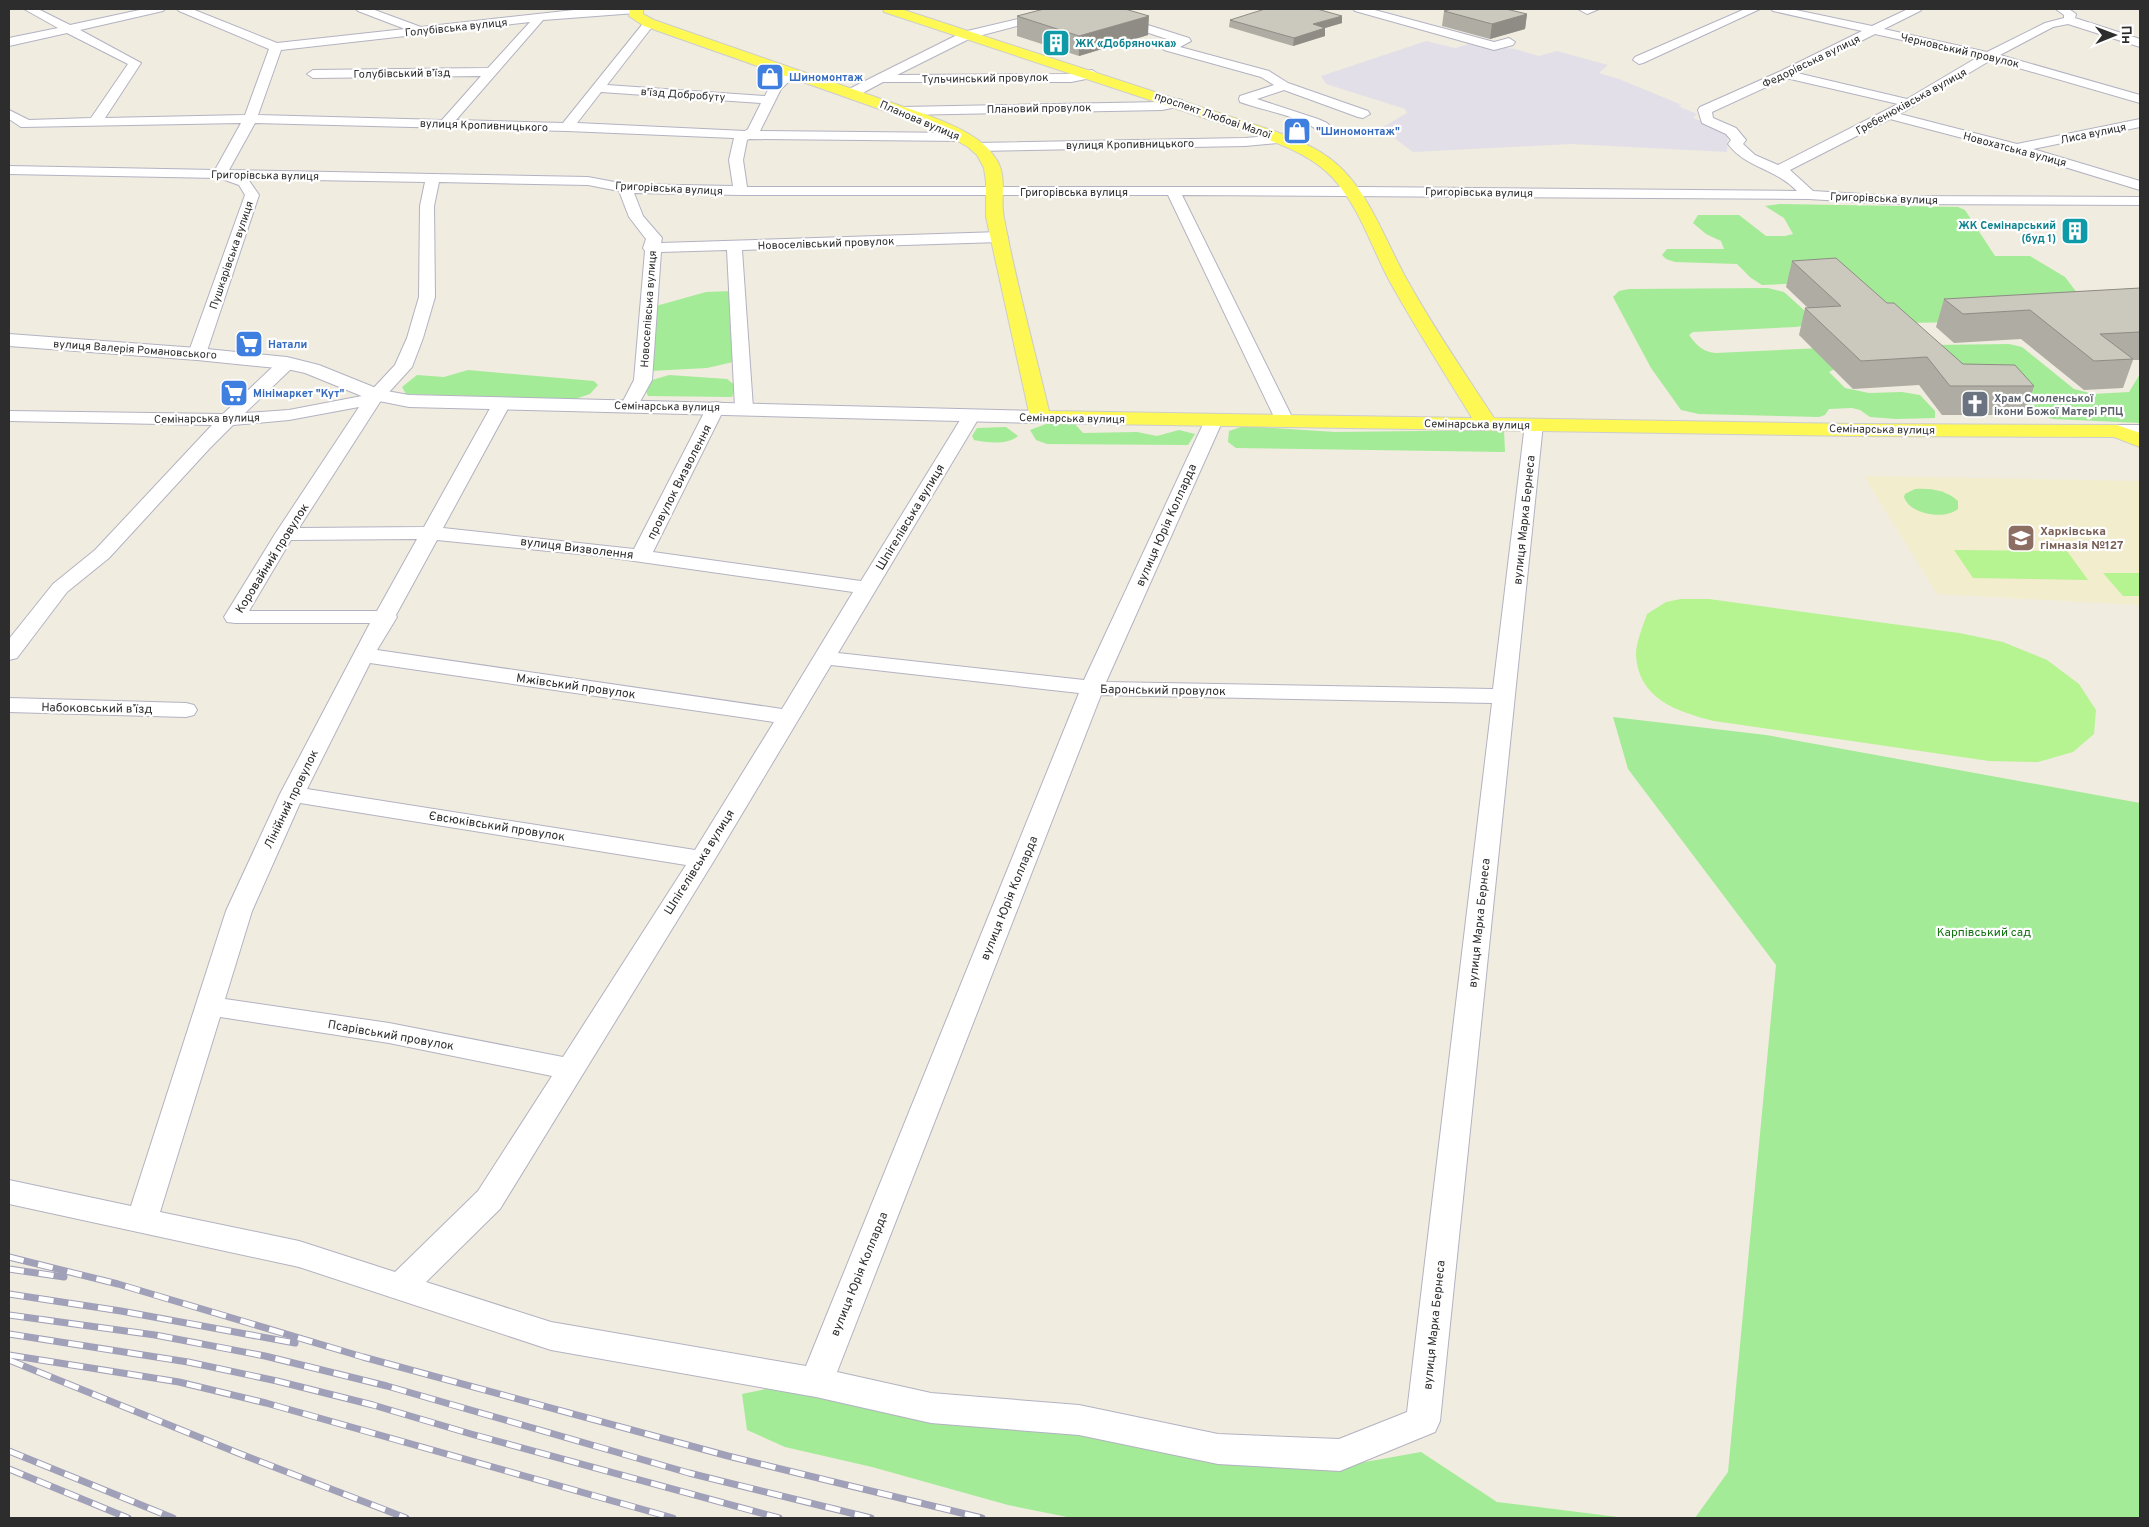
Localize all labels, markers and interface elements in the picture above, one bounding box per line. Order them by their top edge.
north arrow [2089,10,2139,60]
street label: Голубівська вулиця [404,16,508,40]
text: Пн [2117,25,2134,44]
building icon: ЖК «Добряночка» [1041,28,1071,58]
street label: Черновський провулок [1899,30,2021,71]
street label: Федорівська вулиця [1760,32,1863,92]
place label: ЖК «Добряночка» [1075,37,1177,51]
shop icon: Шиномонтаж [755,62,785,92]
street label: Голубівський в’їзд [353,66,451,82]
street label: Гребенюківська вулиця [1854,66,1969,138]
place label: Шиномонтаж [789,71,864,85]
street label: Тульчинський провулок [922,71,1048,87]
street label: в'їзд Добробуту [640,85,726,105]
street label: проспект Любові Малої [1152,89,1273,143]
street label: Планова вулиця [878,98,962,144]
street label: Плановий провулок [987,101,1091,117]
shop icon: "Шиномонтаж" [1282,116,1312,146]
street label: вулиця Кропивницького [420,117,548,135]
street label: Лиса вулиця [2059,120,2127,148]
place label: "Шиномонтаж" [1316,125,1400,139]
street label: Новохатська вулиця [1961,129,2068,171]
street label: вулиця Кропивницького [1066,137,1194,153]
street label: Григорівська вулиця [211,168,319,184]
street label: Григорівська вулиця [615,179,723,199]
street label: Григорівська вулиця [1425,185,1533,201]
street label: Григорівська вулиця [1020,186,1128,200]
street label: Григорівська вулиця [1830,190,1938,208]
street label: Пушкарівська вулиця [207,199,257,311]
building icon: ЖК Семінарський (буд 1) [2060,216,2090,246]
place label: ЖК Семінарський (буд 1) [1958,219,2056,246]
street label: Новоселівський провулок [757,235,895,253]
street label: Новоселівська вулиця [638,250,660,368]
supermarket icon: Натали [234,329,264,359]
street label: вулиця Валерія Романовського [53,337,217,363]
place label: Натали [268,338,307,352]
supermarket icon: Мінімаркет "Кут" [219,378,249,408]
place label: Мінімаркет "Кут" [253,387,344,401]
church icon: Храм Смоленської ікони Божої Матері РПЦ [1960,389,1990,419]
place label: Храм Смоленської ікони Божої Матері РПЦ [1994,392,2123,419]
street label: Семінарська вулиця [614,399,720,415]
street label: Семінарська вулиця [154,411,260,427]
street label: Семінарська вулиця [1019,411,1125,427]
street label: Семінарська вулиця [1424,417,1530,433]
street label: провулок Визволення [644,422,716,543]
street label: Семінарська вулиця [1829,422,1935,438]
street label: вулиця Марка Бернеса [1510,455,1540,586]
street label: Шпігелівська вулиця [873,462,949,574]
street label: вулиця Юрія Колларда [1133,462,1201,589]
street label: Коровайний провулок [232,500,313,617]
school or university icon: Харківська гімназія №127 [2006,523,2036,553]
place label: Харківська гімназія №127 [2040,524,2123,554]
street label: вулиця Визволення [519,534,634,564]
street label: Мжівський провулок [515,671,637,703]
street label: Баронський провулок [1100,682,1226,700]
street label: Набоковський в’їзд [41,700,153,718]
street label: Лінійний провулок [261,747,323,852]
street label: Шпігелівська вулиця [661,807,739,918]
street label: Євсюківський провулок [427,808,566,846]
street label: вулиця Юрія Колларда [978,834,1042,963]
street label: вулиця Марка Бернеса [1465,858,1495,989]
park label: Карпівський сад [1937,925,2031,941]
street label: Псарівський провулок [326,1017,455,1055]
street label: вулиця Юрія Колларда [828,1210,892,1339]
street label: вулиця Марка Бернеса [1420,1260,1450,1391]

